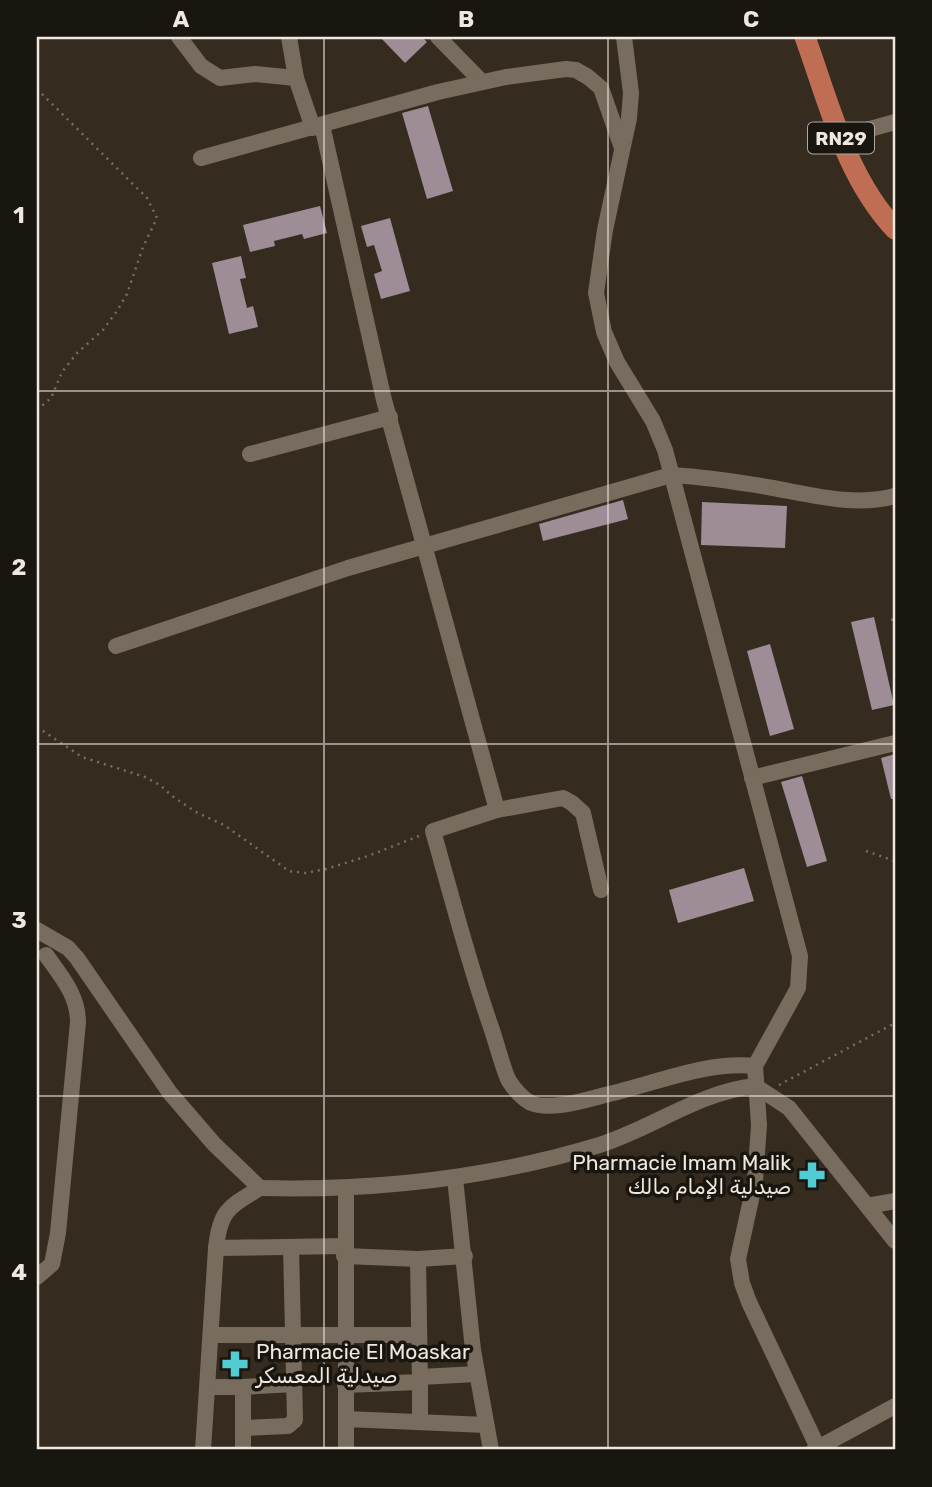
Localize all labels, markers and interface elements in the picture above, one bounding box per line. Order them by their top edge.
text: A [173,5,190,33]
text: B [458,5,474,33]
text: C [743,5,759,33]
road number: RN29 [808,122,874,154]
text: 1 [13,201,25,229]
text: 2 [12,553,26,581]
text: 3 [11,906,27,934]
place label: Pharmacie Imam Malik صيدلية الإمام مالك [572,1150,791,1200]
pharmacy icon: Pharmacie Imam Malik صيدلية الإمام مالك [797,1160,827,1190]
text: 4 [11,1258,27,1286]
place label: Pharmacie El Moaskar صيدلية المعسكر [254,1339,470,1388]
pharmacy icon: Pharmacie El Moaskar صيدلية المعسكر [220,1349,250,1379]

